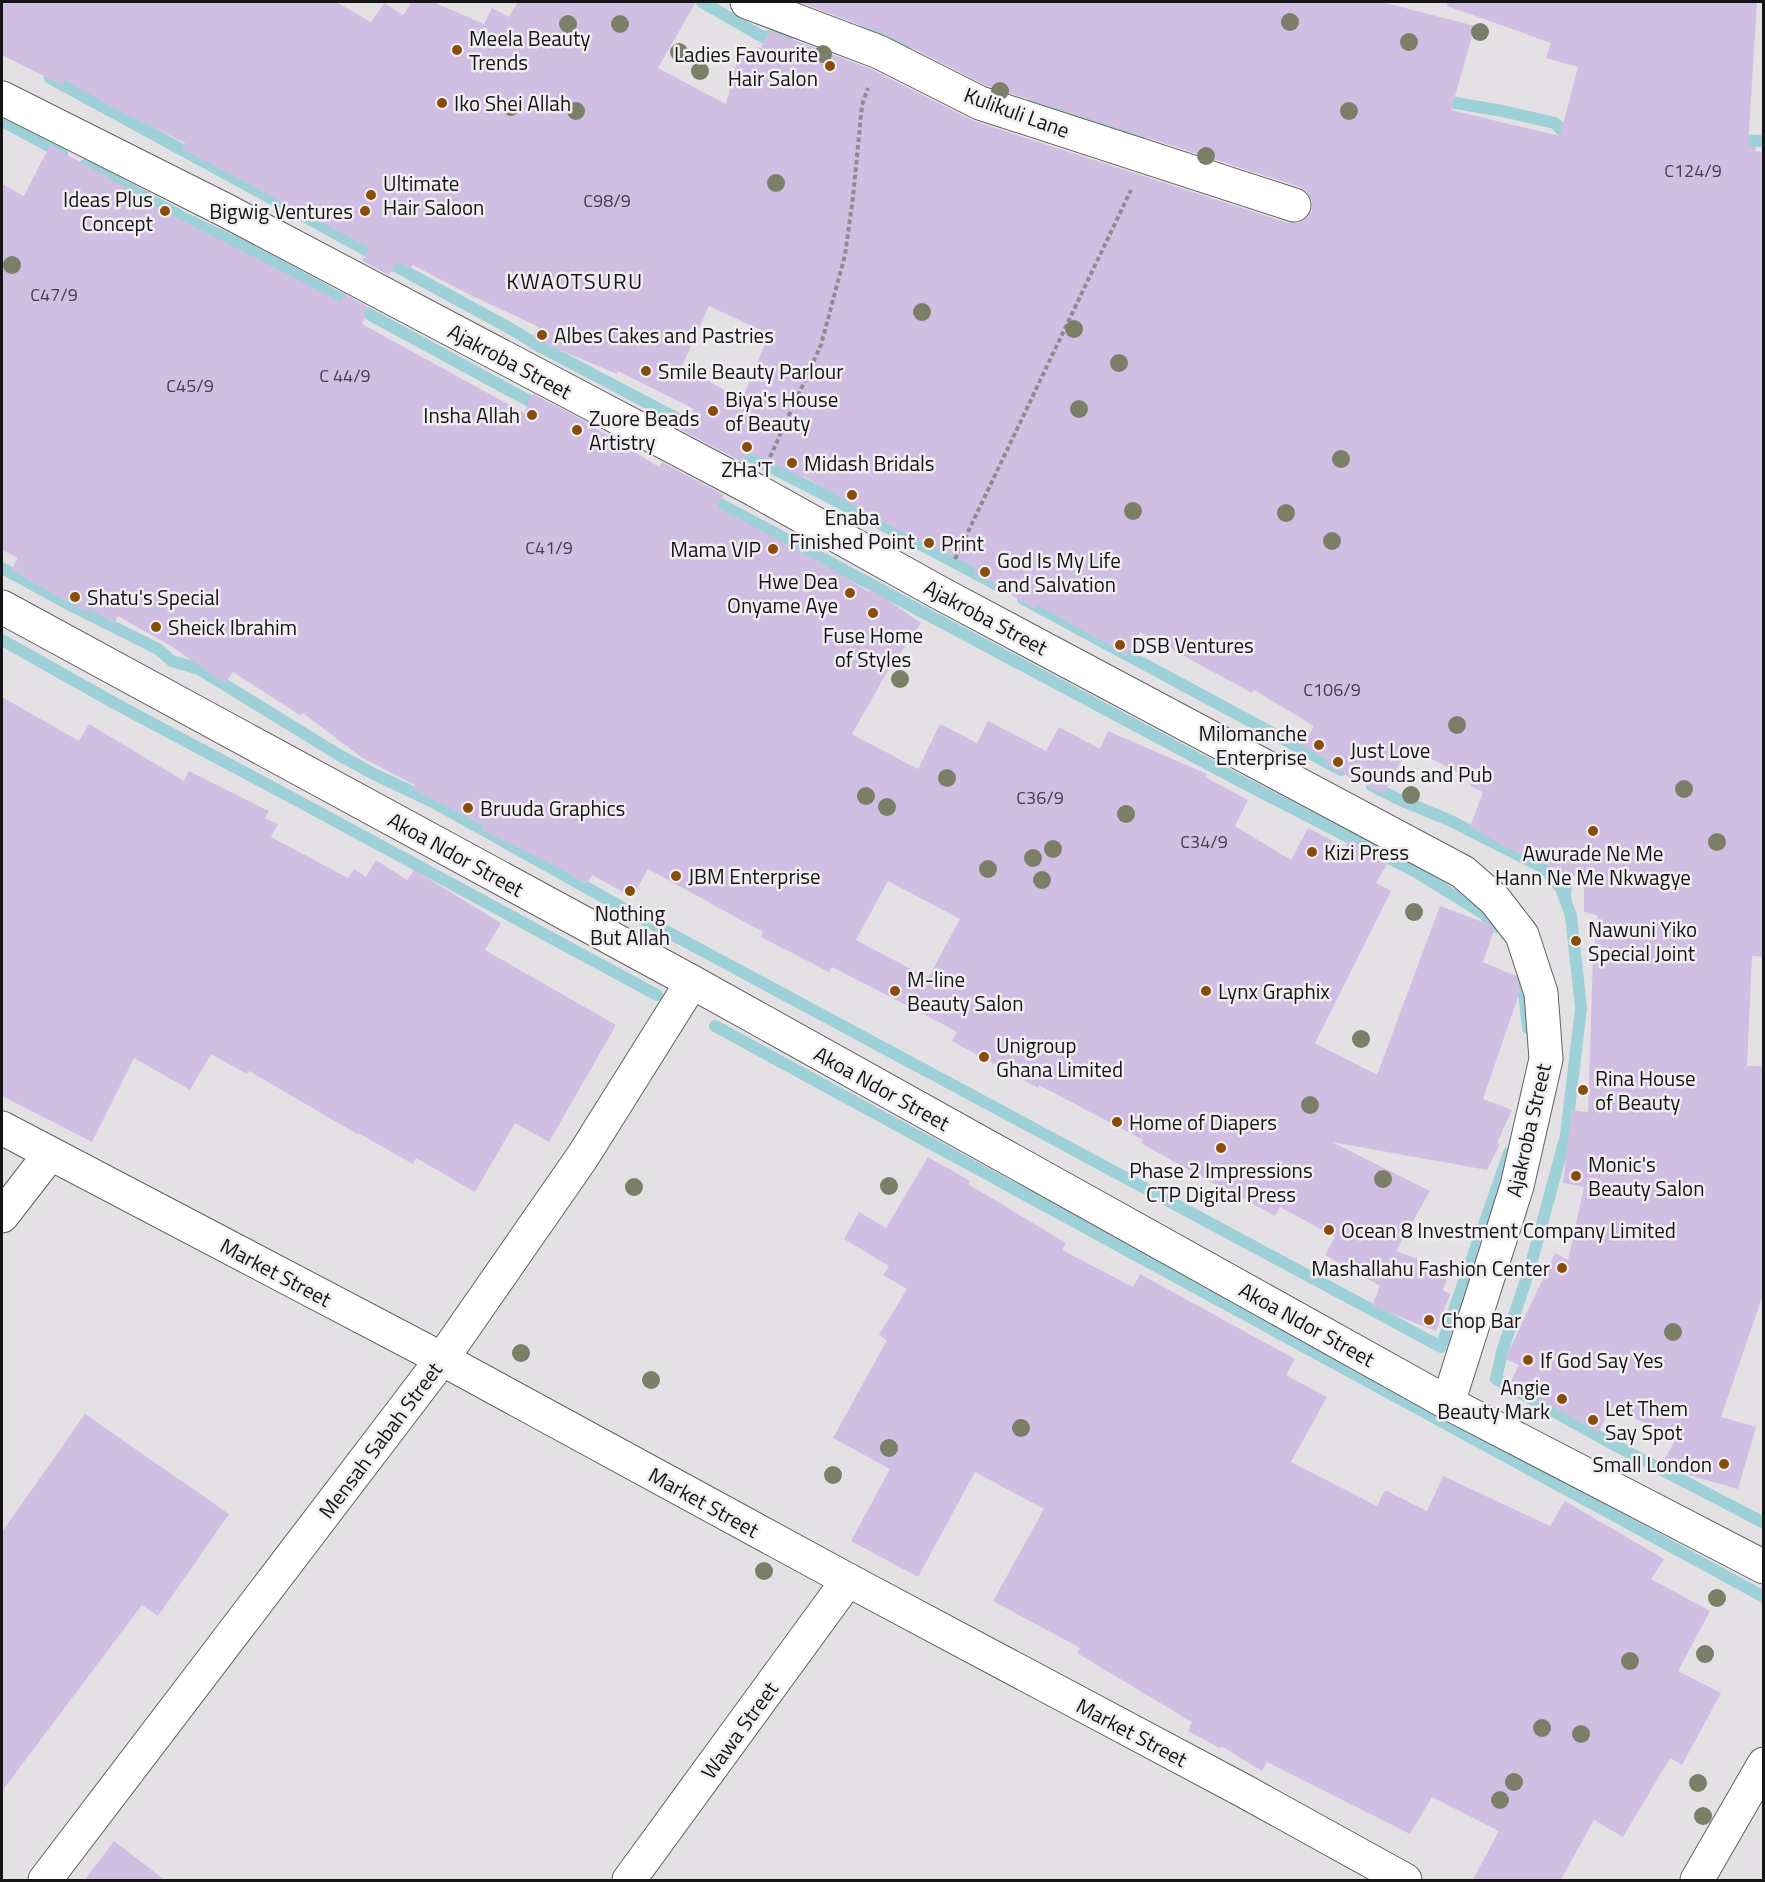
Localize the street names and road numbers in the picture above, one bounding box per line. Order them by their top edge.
street label: Kulikuli Lane [960,78,1074,146]
street label: Ajakroba Street [442,315,578,407]
street label: Ajakroba Street [918,571,1054,663]
street label: Akoa Ndor Street [382,803,530,905]
street label: Akoa Ndor Street [808,1037,956,1139]
street label: Ajakroba Street [1497,1059,1559,1200]
street label: Market Street [215,1229,338,1315]
street label: Akoa Ndor Street [1233,1273,1381,1375]
street label: Mensah Sabah Street [310,1354,450,1525]
street label: Market Street [643,1458,766,1546]
street label: Wawa Street [693,1674,786,1786]
street label: Market Street [1071,1689,1194,1775]

